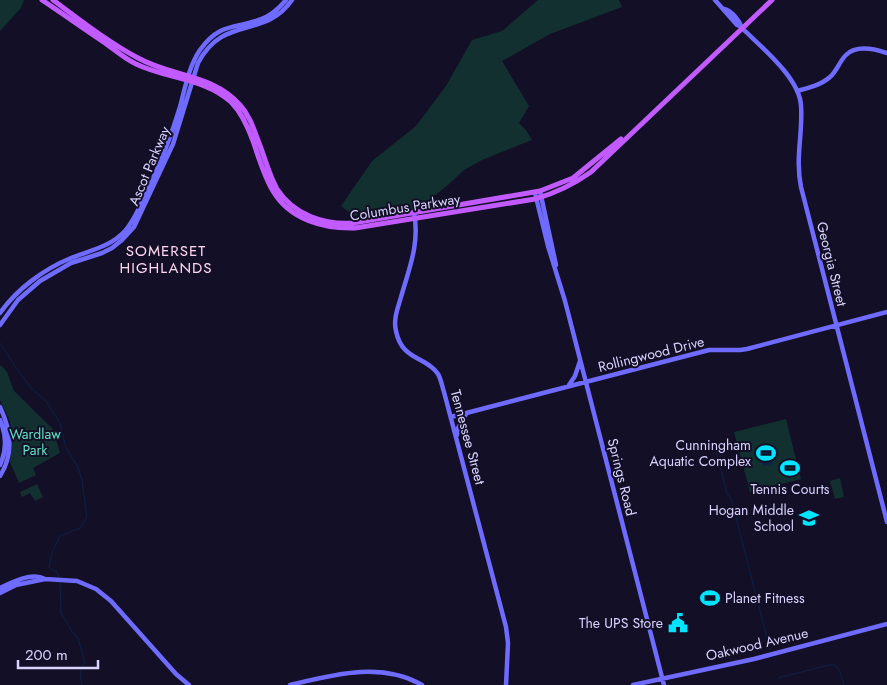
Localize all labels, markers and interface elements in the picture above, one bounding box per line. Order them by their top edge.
street label: Ascot Parkway [123,123,175,209]
street label: Columbus Parkway [348,188,462,226]
street label: Georgia Street [812,220,852,309]
district label: SOMERSET HIGHLANDS [120,240,212,279]
street label: Rollingwood Drive [596,331,706,377]
street label: Tennessee Street [446,387,490,487]
park label: Wardlaw Park [9,424,61,460]
place label: Cunningham Aquatic Complex [650,435,751,471]
street label: Springs Road [603,436,641,518]
sports icon: Cunningham Aquatic Complex [755,442,777,464]
sports icon: Tennis Courts [779,457,801,479]
place label: Tennis Courts [751,479,830,499]
place label: Hogan Middle School [709,500,794,536]
school or university icon: Hogan Middle School [798,507,820,529]
sports icon: Planet Fitness [699,587,721,609]
place label: Planet Fitness [725,588,805,608]
public building icon: The UPS Store [667,612,689,634]
place label: The UPS Store [579,613,663,633]
street label: Oakwood Avenue [704,622,810,666]
scale bar [18,638,98,670]
text: 200 m [25,644,68,666]

